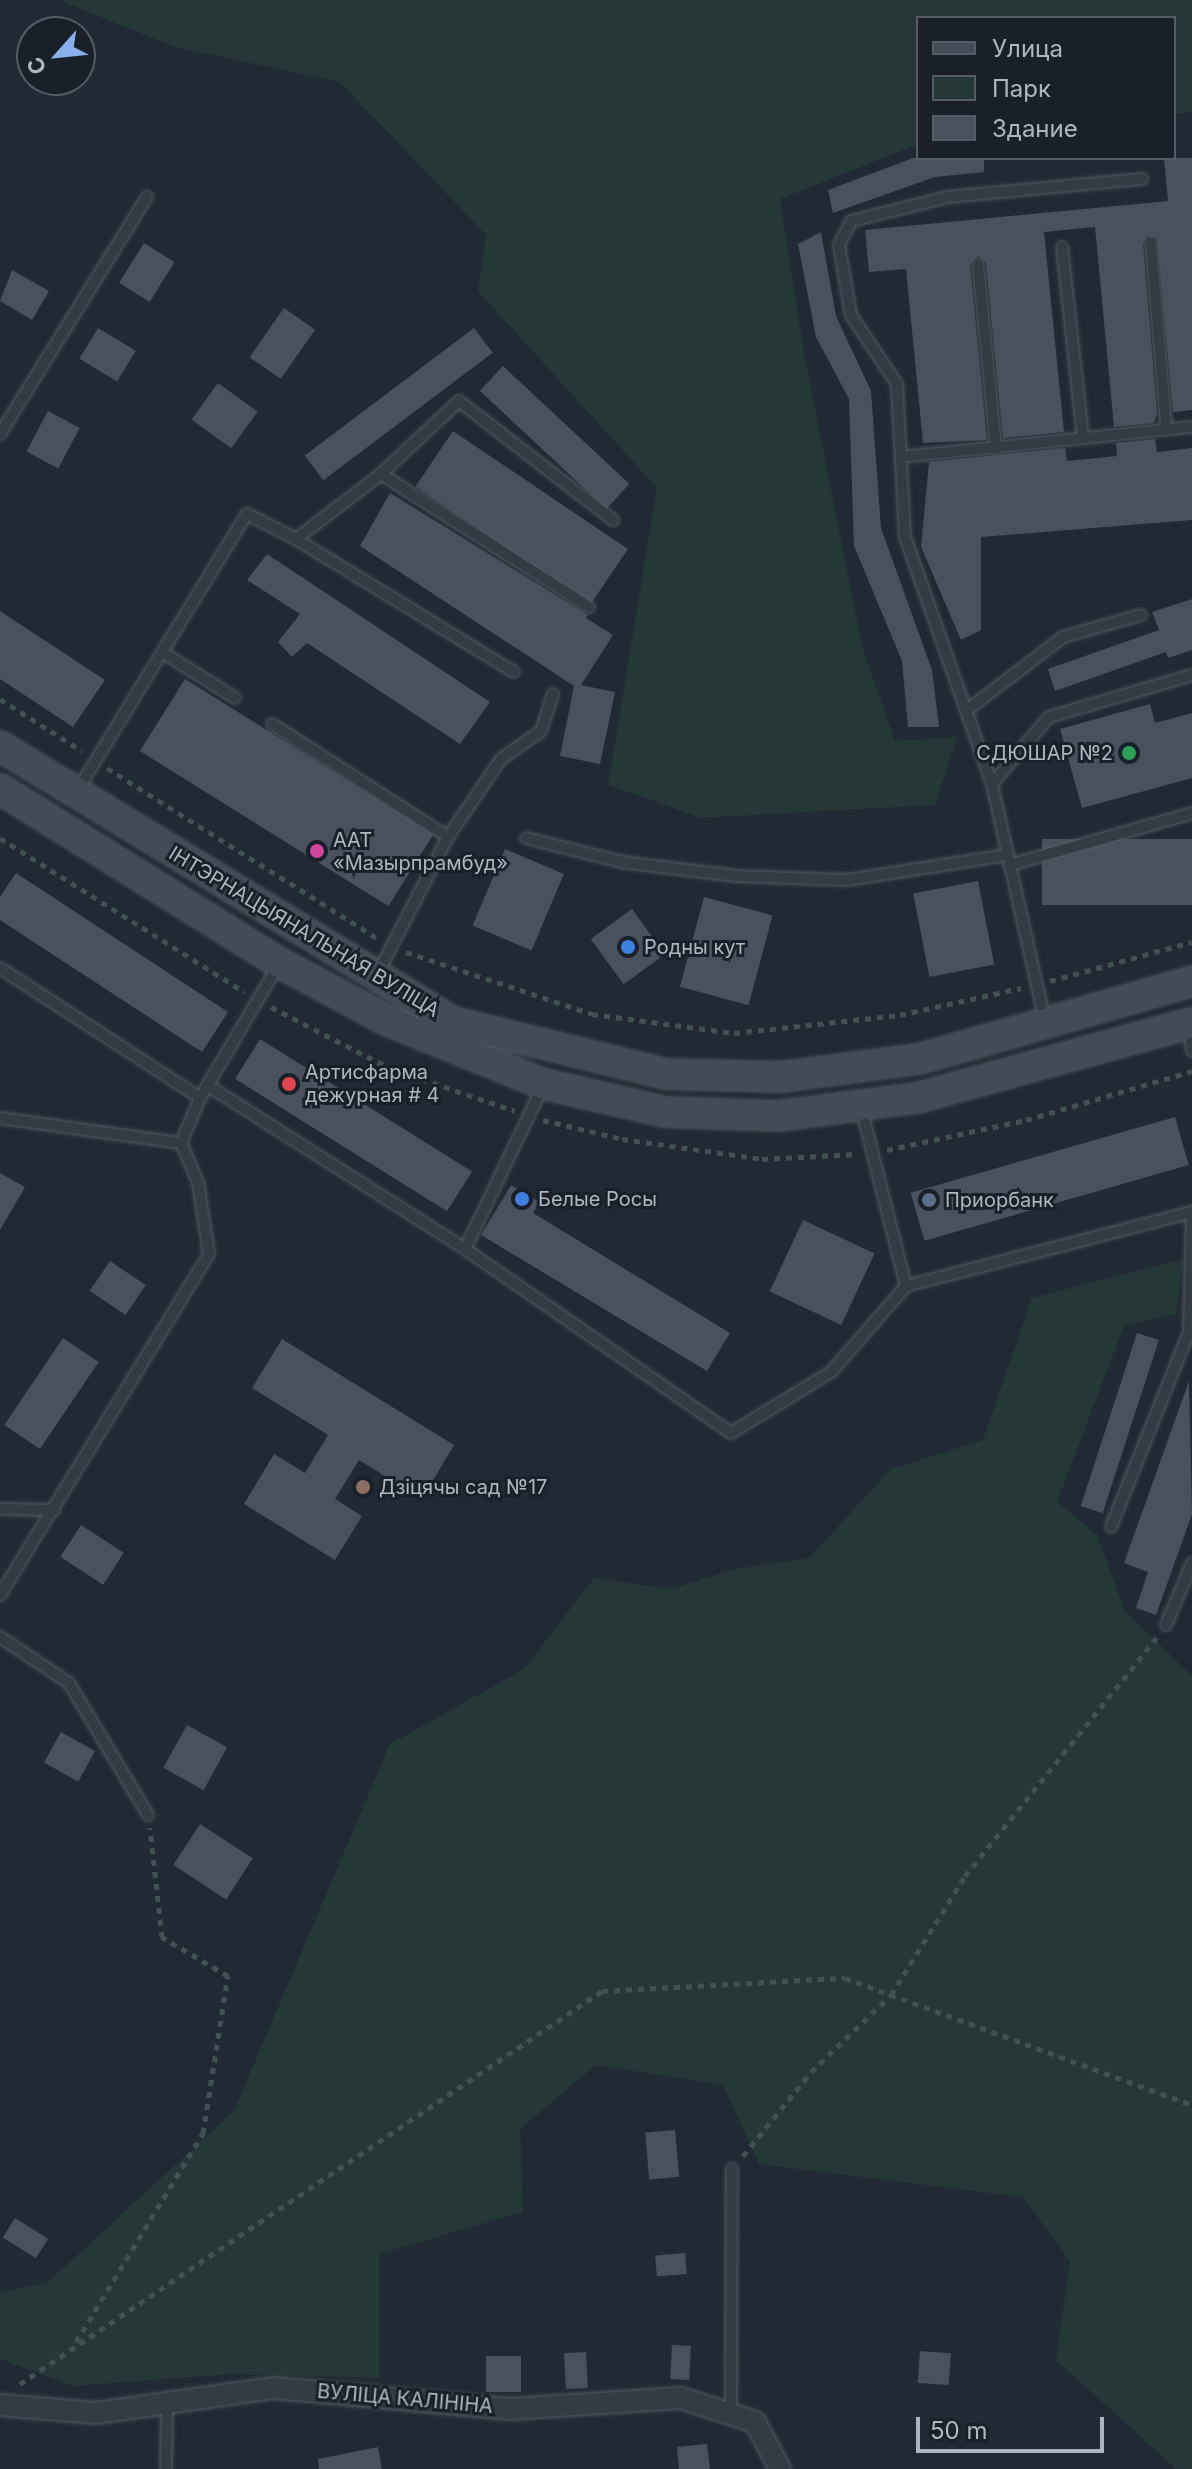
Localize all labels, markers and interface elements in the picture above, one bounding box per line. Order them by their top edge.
north arrow [16,16,96,96]
legend [916,16,1176,160]
text: Улица [992,34,1063,63]
text: С [21,53,52,79]
text: Парк [992,74,1051,103]
text: Здание [992,114,1078,143]
place label: СДЮШАР №2 [976,741,1113,765]
marker: СДЮШАР №2 [1120,744,1138,762]
place label: ААТ «Мазырпрамбуд» [333,828,508,875]
street label: ІНТЭРНАЦЫЯНАЛЬНАЯ ВУЛІЦА [164,841,444,1023]
marker: ААТ «Мазырпрамбуд» [308,842,326,860]
place label: Родны кут [644,935,745,959]
marker: Родны кут [619,938,637,956]
place label: Артисфарма дежурная # 4 [305,1060,439,1107]
marker: Артисфарма дежурная # 4 [280,1075,298,1093]
place label: Белые Росы [538,1187,657,1211]
place label: Приорбанк [945,1188,1054,1212]
marker: Белые Росы [513,1190,531,1208]
marker: Приорбанк [920,1191,938,1209]
place label: Дзіцячы сад №17 [379,1475,547,1499]
marker: Дзіцячы сад №17 [354,1478,372,1496]
street label: ВУЛІЦА КАЛІНІНА [316,2379,494,2419]
scale bar [920,2401,1108,2451]
text: 50 m [930,2416,988,2445]

